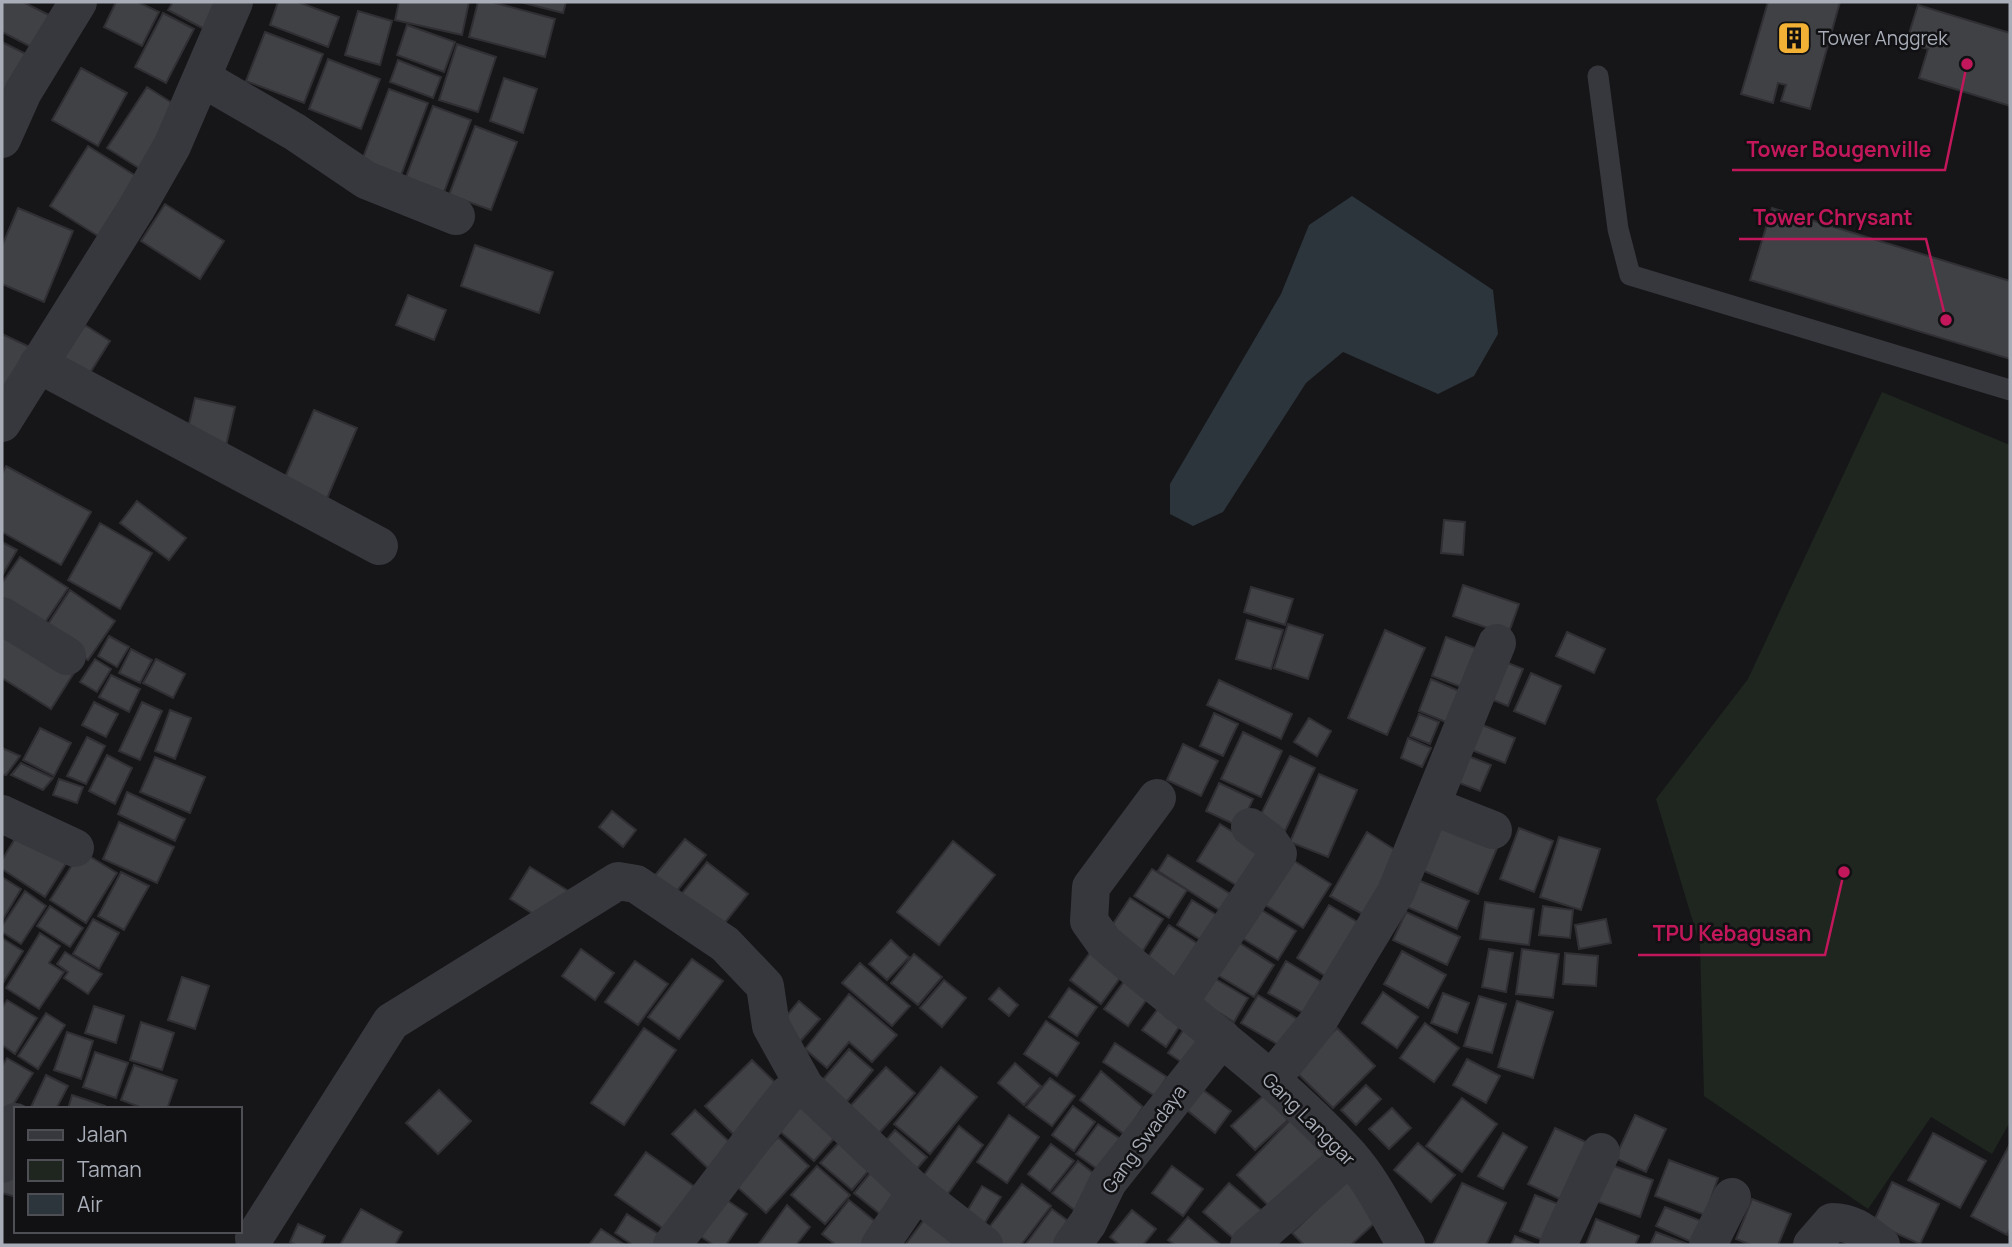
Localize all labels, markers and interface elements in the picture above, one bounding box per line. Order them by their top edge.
building icon: Tower Anggrek [1775,19,1813,57]
place label: Tower Anggrek [1818,25,1948,51]
callout: Tower Bougenville [1732,128,1945,170]
text: Tower Bougenville [1747,135,1931,163]
callout: Tower Chrysant [1739,197,1926,239]
text: Tower Chrysant [1753,203,1913,231]
callout: TPU Kebagusan [1638,913,1825,955]
text: TPU Kebagusan [1653,919,1811,947]
street label: Gang Langgar [1257,1067,1361,1171]
street label: Gang Swadaya [1096,1080,1192,1198]
legend [14,1107,242,1233]
text: Jalan [77,1120,127,1148]
text: Taman [77,1155,142,1183]
text: Air [77,1190,103,1218]

